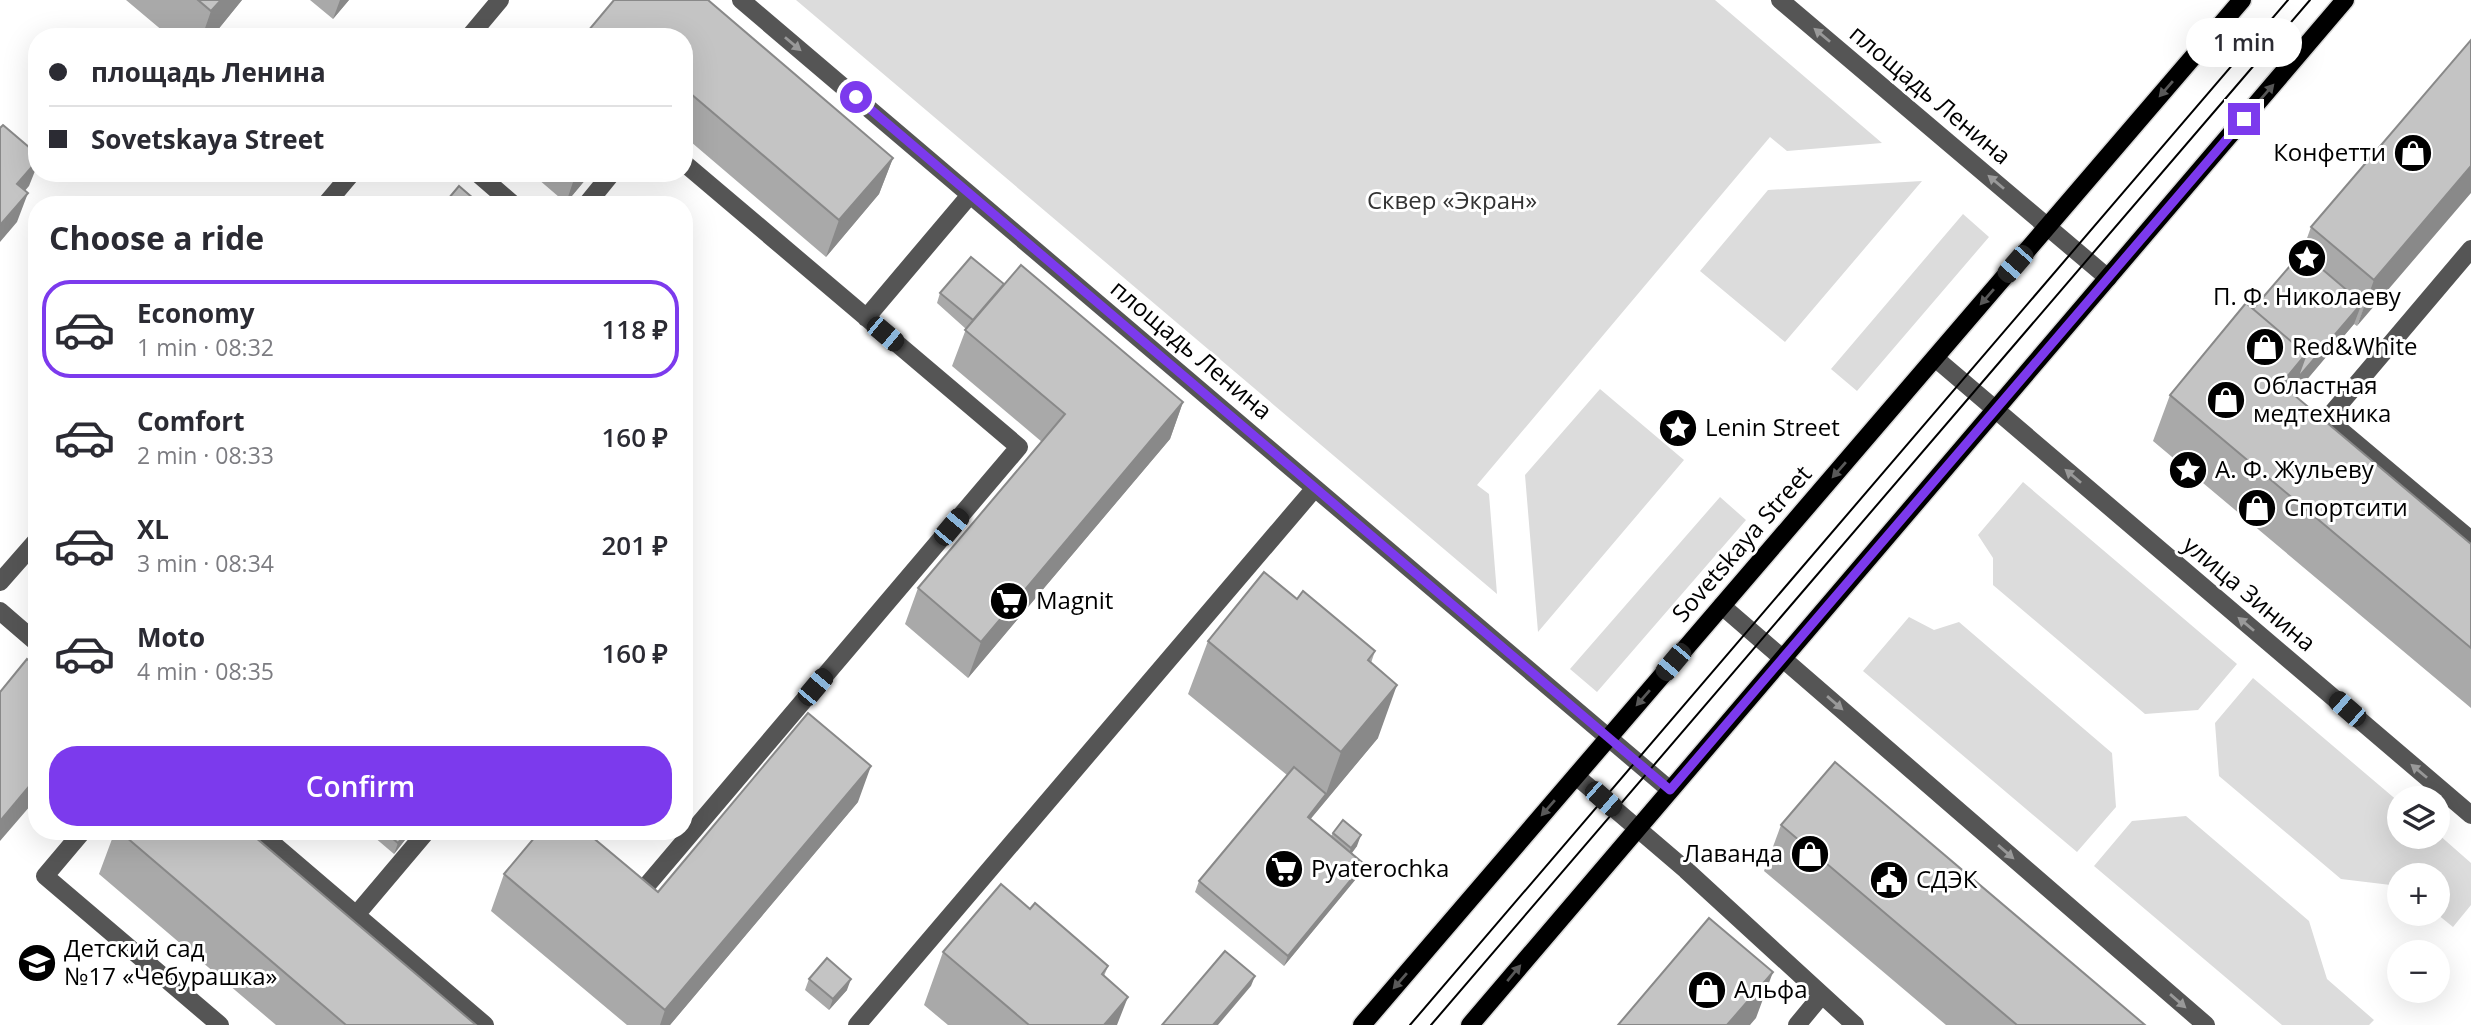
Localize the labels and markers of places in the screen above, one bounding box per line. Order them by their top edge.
shop icon: Конфетти [2392,132,2434,174]
place label: Конфетти [2273,135,2386,168]
place icon: П. Ф. Николаеву [2286,237,2328,279]
place label: П. Ф. Николаеву [2213,279,2402,312]
shop icon: Red&White [2244,326,2286,368]
place label: Red&White [2292,329,2417,362]
place label: Областная медтехника [2253,368,2391,429]
shop icon: Областная медтехника [2205,379,2247,421]
place icon: Lenin Street [1657,407,1699,449]
place label: Lenin Street [1705,410,1840,443]
place icon: А. Ф. Жульеву [2167,449,2209,491]
place label: А. Ф. Жульеву [2215,452,2375,485]
shop icon: Спортсити [2236,487,2278,529]
place label: Спортсити [2284,490,2408,523]
supermarket icon: Magnit [988,580,1030,622]
place label: Magnit [1036,583,1113,616]
shop icon: Лаванда [1789,833,1831,875]
place label: Лаванда [1683,836,1783,869]
supermarket icon: Pyaterochka [1263,848,1305,890]
place label: Pyaterochka [1311,851,1449,884]
public building icon: СДЭК [1868,859,1910,901]
place label: СДЭК [1916,862,1978,895]
place label: Детский сад №17 «Чебурашка» [64,931,277,992]
school or university icon: Детский сад №17 «Чебурашка» [16,942,58,984]
shop icon: Альфа [1686,969,1728,1011]
place label: Альфа [1734,972,1808,1005]

